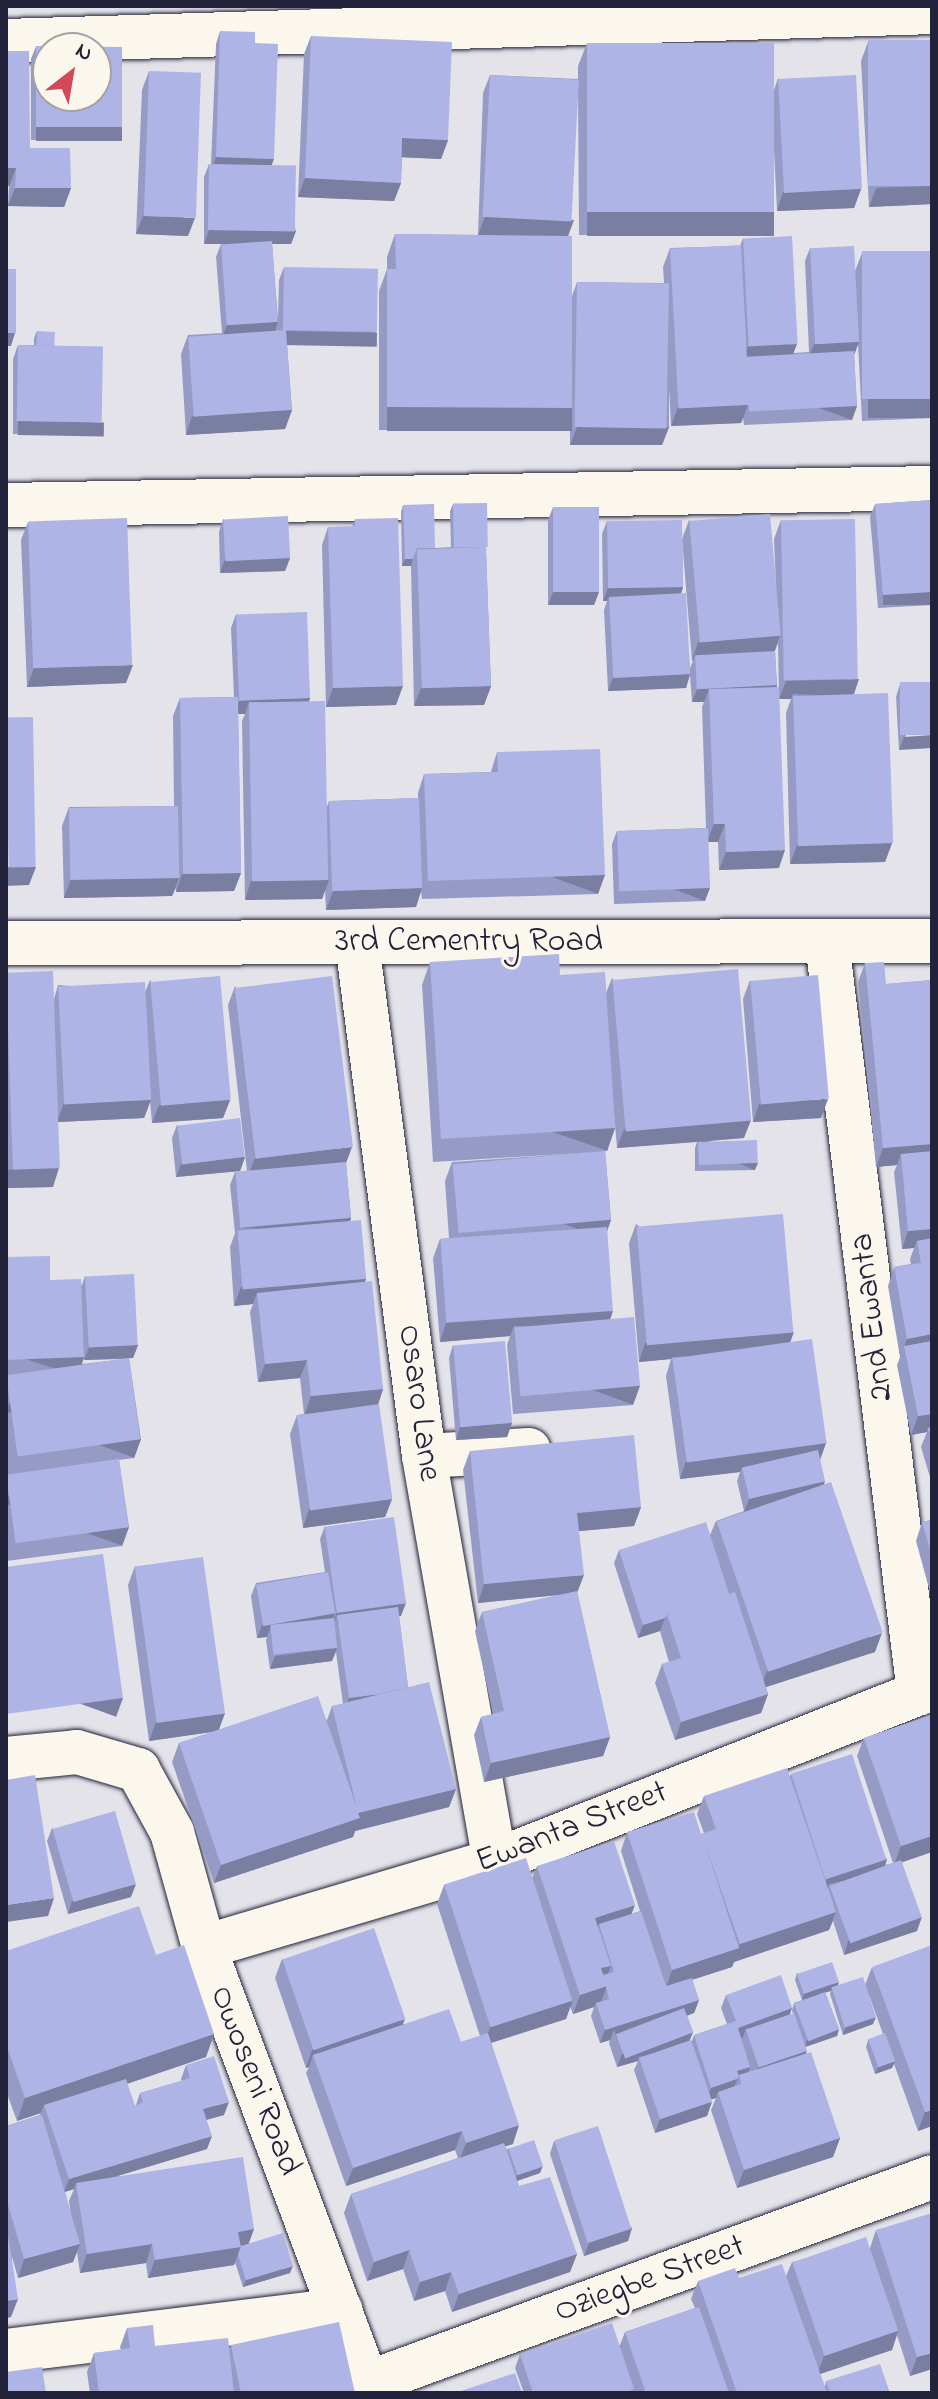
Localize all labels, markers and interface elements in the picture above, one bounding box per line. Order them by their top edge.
north arrow [32,32,112,112]
text: N [69,36,98,71]
street label: 3rd Cementry Road [335,923,603,963]
street label: 2nd Ewanta [842,1231,904,1403]
street label: Osaro Lane [387,1322,449,1484]
street label: Ewanta Street [470,1773,674,1883]
street label: Owoseni Road [199,1980,309,2182]
street label: Oziegbe Street [549,2227,751,2333]

